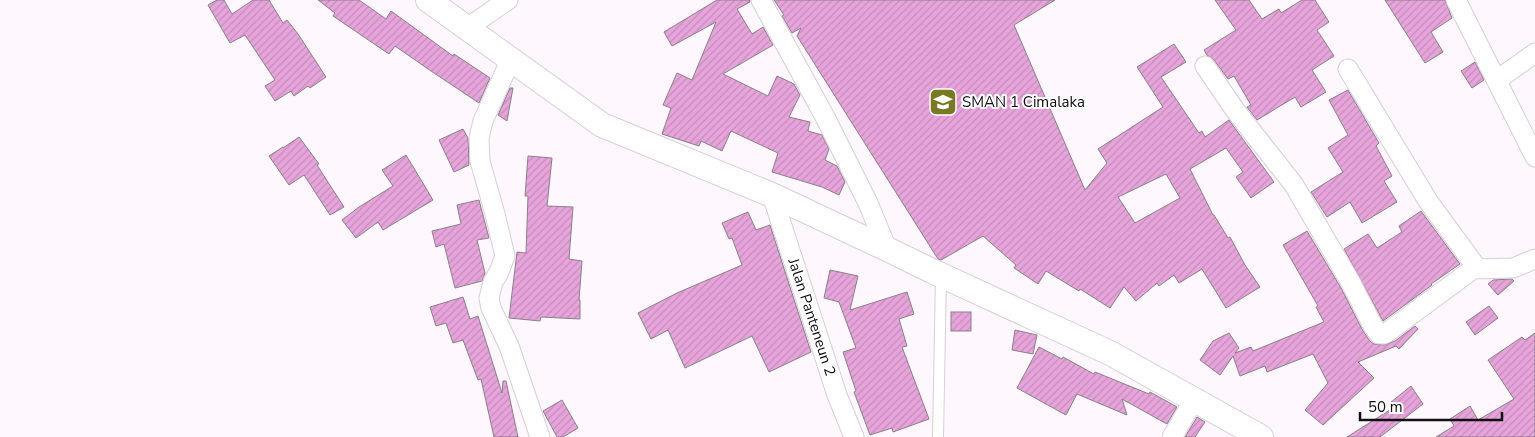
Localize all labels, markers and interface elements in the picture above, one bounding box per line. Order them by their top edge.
school or university icon: SMAN 1 Cimalaka [928,87,958,117]
place label: SMAN 1 Cimalaka [962,92,1085,112]
street label: Jalan Panteneun 2 [783,255,840,378]
scale bar [1360,390,1502,422]
text: 50 m [1368,397,1403,417]

